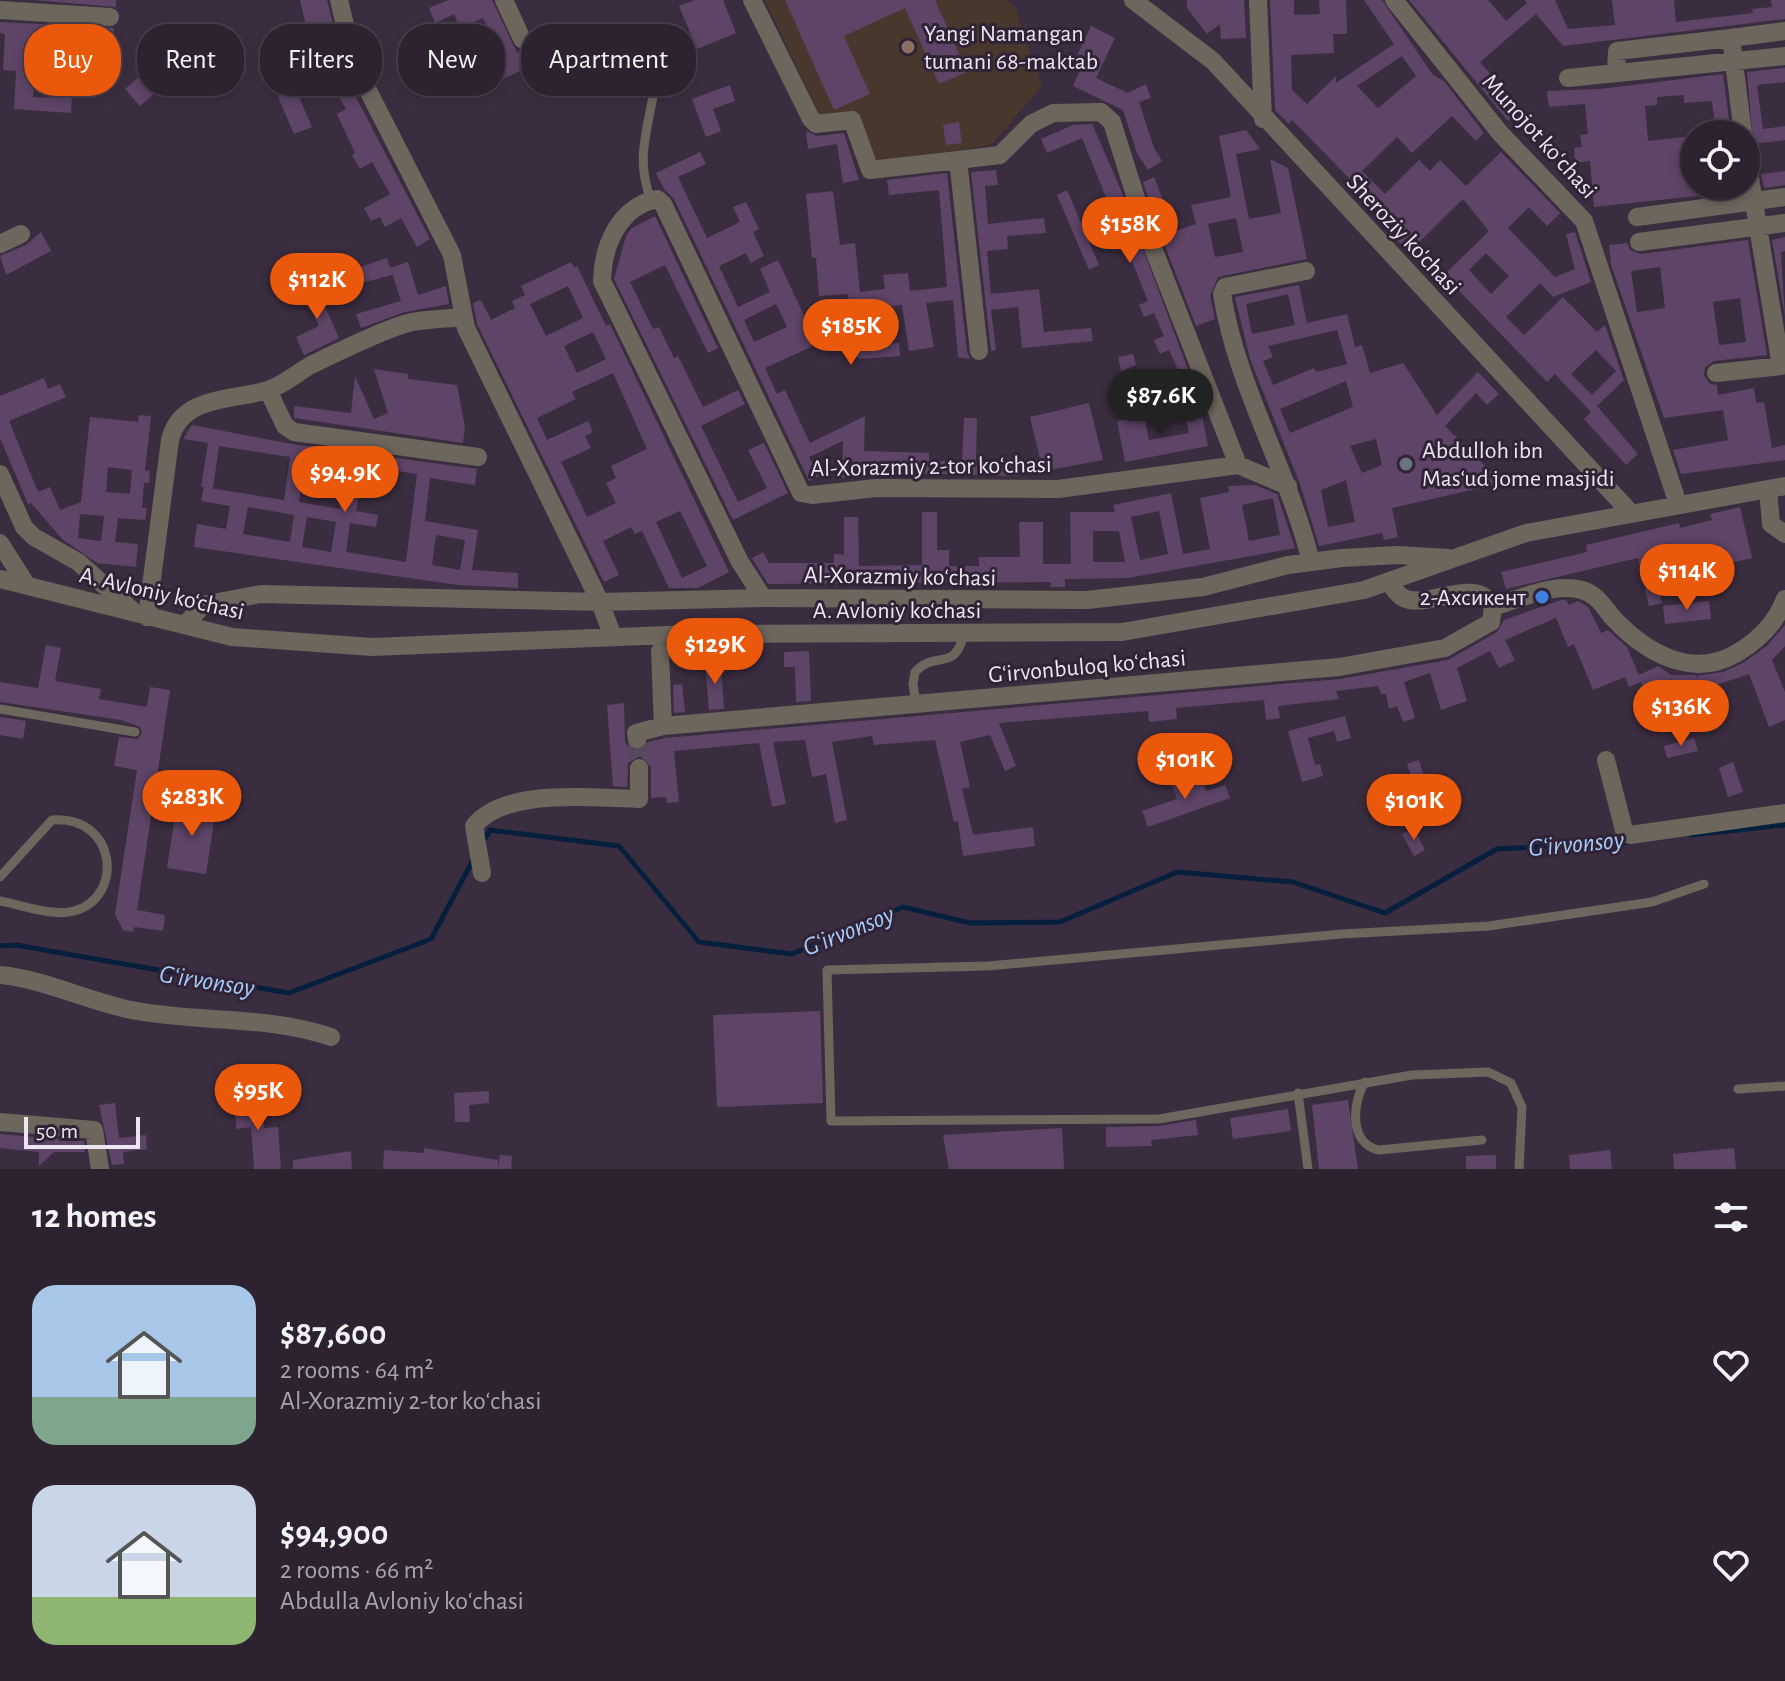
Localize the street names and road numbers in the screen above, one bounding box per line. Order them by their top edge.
street label: Munojot koʻchasi [1477,70,1601,203]
street label: Sheroziy ko'chasi [1342,170,1465,300]
street label: Al-Xorazmiy 2-tor koʻchasi [810,453,1052,481]
street label: A. Avloniy ko‘chasi [77,563,247,625]
street label: Al-Xorazmiy koʻchasi [804,563,996,591]
street label: A. Avloniy ko‘chasi [813,599,981,623]
street label: Gʻirvonbuloq koʻchasi [987,646,1187,688]

